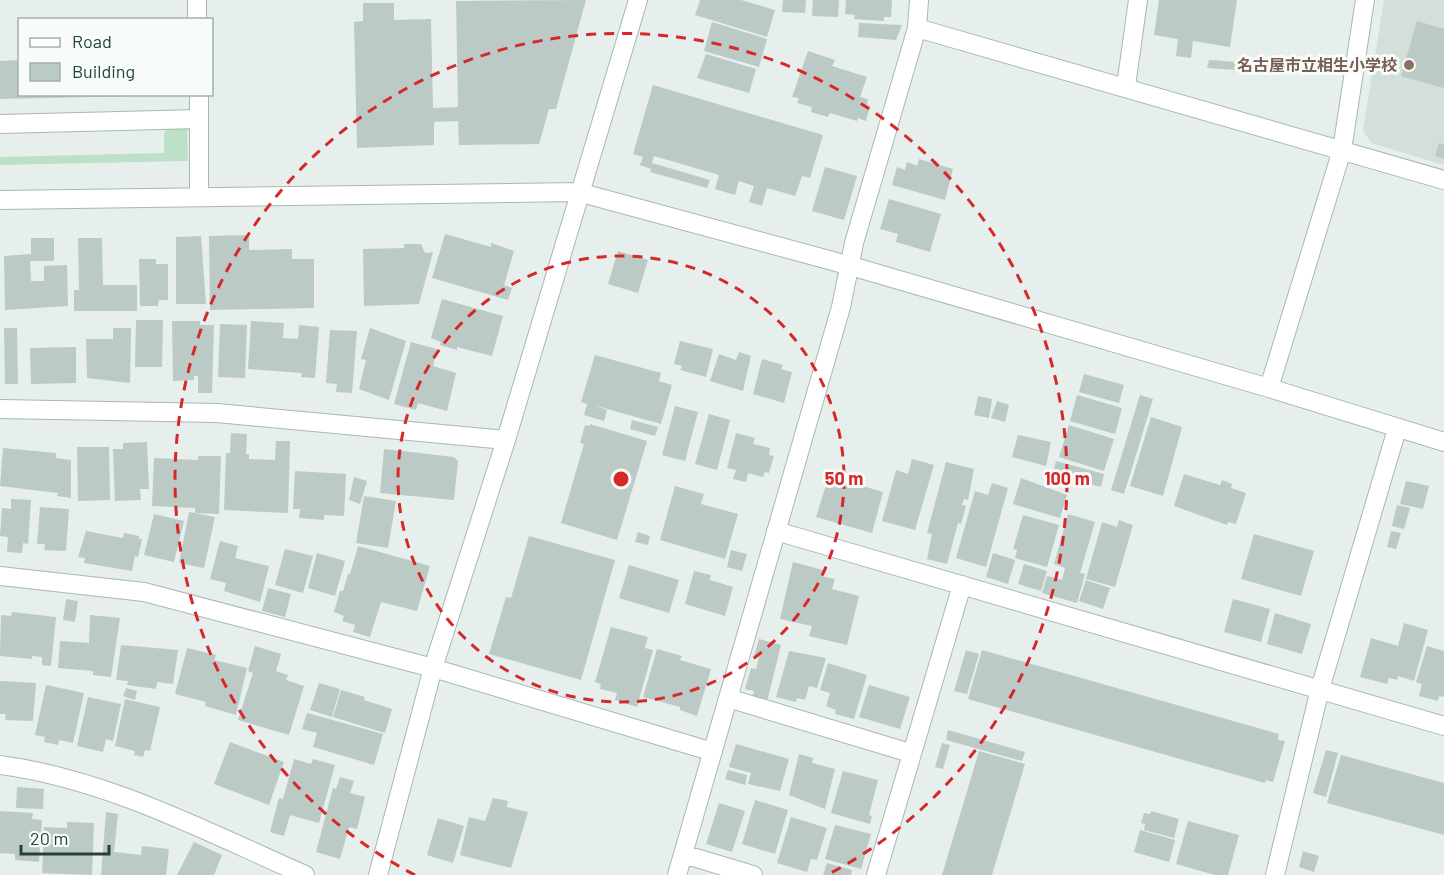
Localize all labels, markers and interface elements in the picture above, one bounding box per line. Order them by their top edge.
legend [18,18,213,96]
text: Road [72,30,112,52]
place label: 名古屋市立相生小学校 [1237,55,1397,74]
marker: 名古屋市立相生小学校 [1402,58,1416,72]
text: Building [72,60,135,82]
text: 50 m [825,467,863,489]
text: 100 m [1044,467,1090,489]
centre of rings [611,469,631,489]
scale bar [21,818,110,856]
text: 20 m [30,827,68,849]

